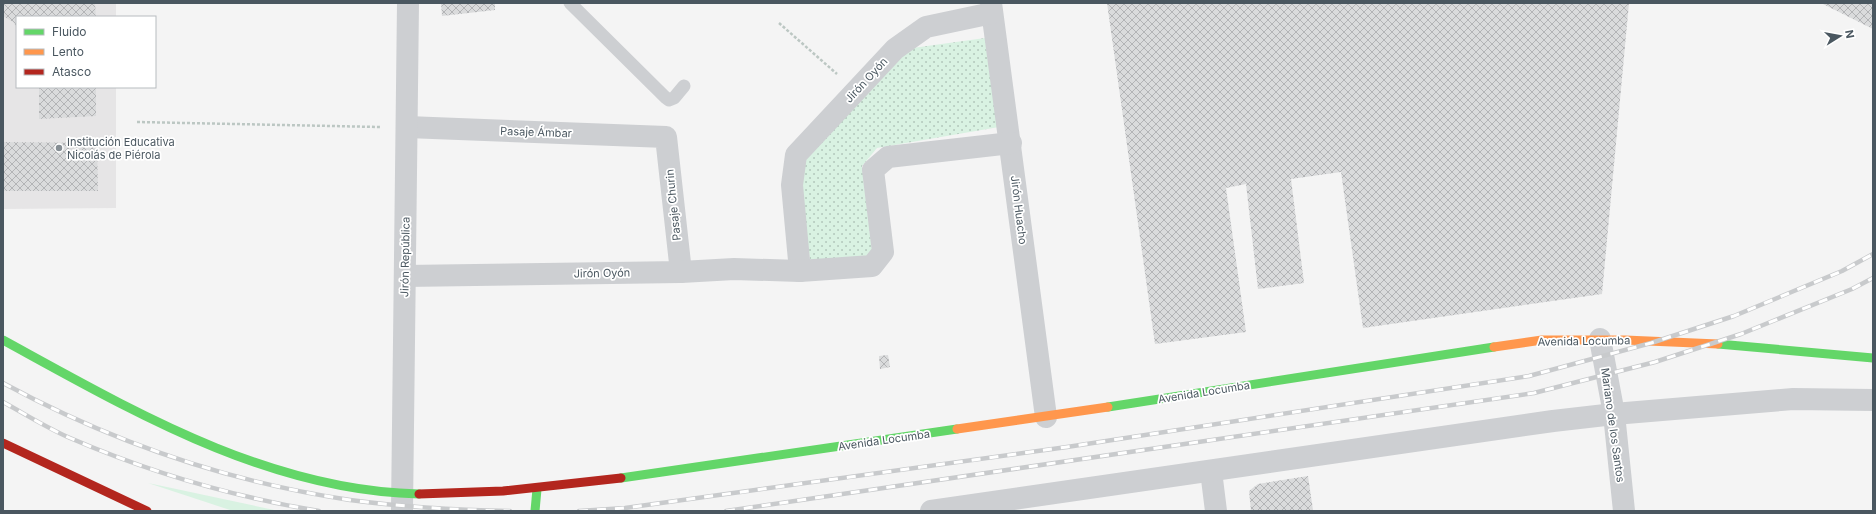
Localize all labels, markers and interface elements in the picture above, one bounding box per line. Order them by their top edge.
legend [16,16,156,88]
north arrow [1820,16,1860,56]
text: Fluido [52,24,87,39]
text: N [1842,29,1857,40]
text: Lento [52,44,84,59]
street label: Jirón Oyón [842,55,890,105]
text: Atasco [52,64,91,79]
street label: Pasaje Ámbar [500,124,572,140]
place label: Institución Educativa Nicolás de Piérola [67,135,175,162]
marker: Institución Educativa Nicolás de Piérola [54,143,64,153]
street label: Pasaje Churin [662,169,684,241]
street label: Jirón Huacho [1008,175,1030,246]
street label: Jirón República [397,217,413,297]
street label: Jirón Oyón [574,266,630,280]
street label: Avenida Locumba [1538,333,1630,349]
street label: Mariano de los Santos [1598,367,1628,483]
street label: Avenida Locumba [1157,378,1251,406]
street label: Avenida Locumba [837,427,931,453]

